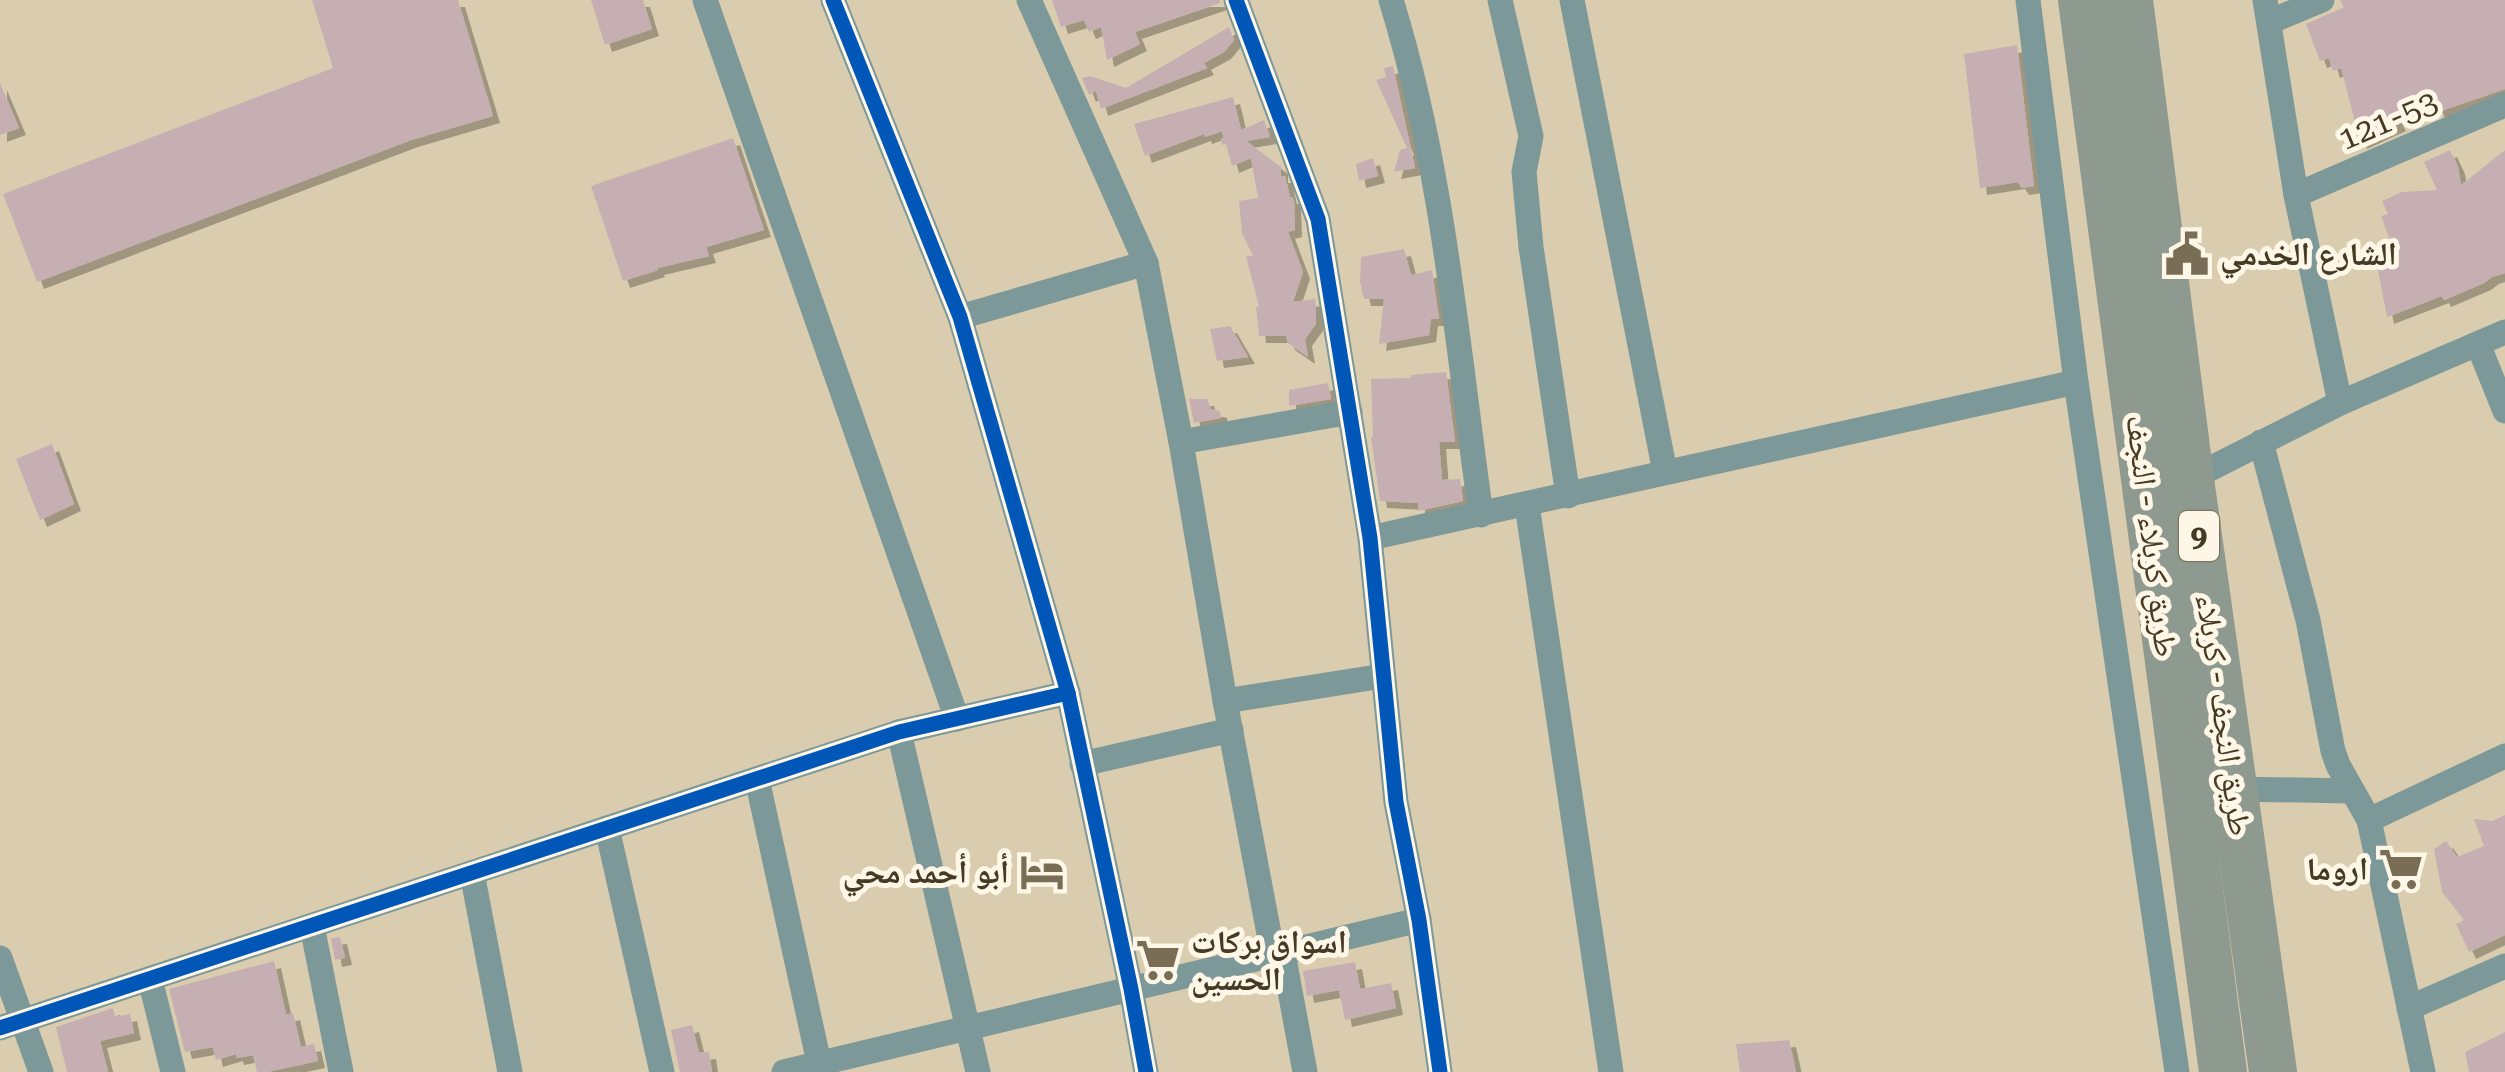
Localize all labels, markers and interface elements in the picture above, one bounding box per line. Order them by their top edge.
street label: 121-53 [2333,82,2443,158]
public building icon: الشارع الخدمي [2163,230,2211,278]
place label: الشارع الخدمي [2220,235,2397,279]
street label: طريق کربلاء - النجف [2117,413,2186,659]
road number: 9 [2179,511,2219,561]
street label: طريق النجف - کربلاء [2187,592,2260,838]
supermarket icon: اروما [2377,845,2425,893]
hotel icon: أبو أحمد محي [1018,848,1066,896]
place label: اروما [2307,850,2368,888]
place label: أبو أحمد محي [842,853,1009,897]
place label: اسواق بركات الحسين [1191,923,1347,998]
supermarket icon: اسواق بركات الحسين [1134,936,1182,984]

